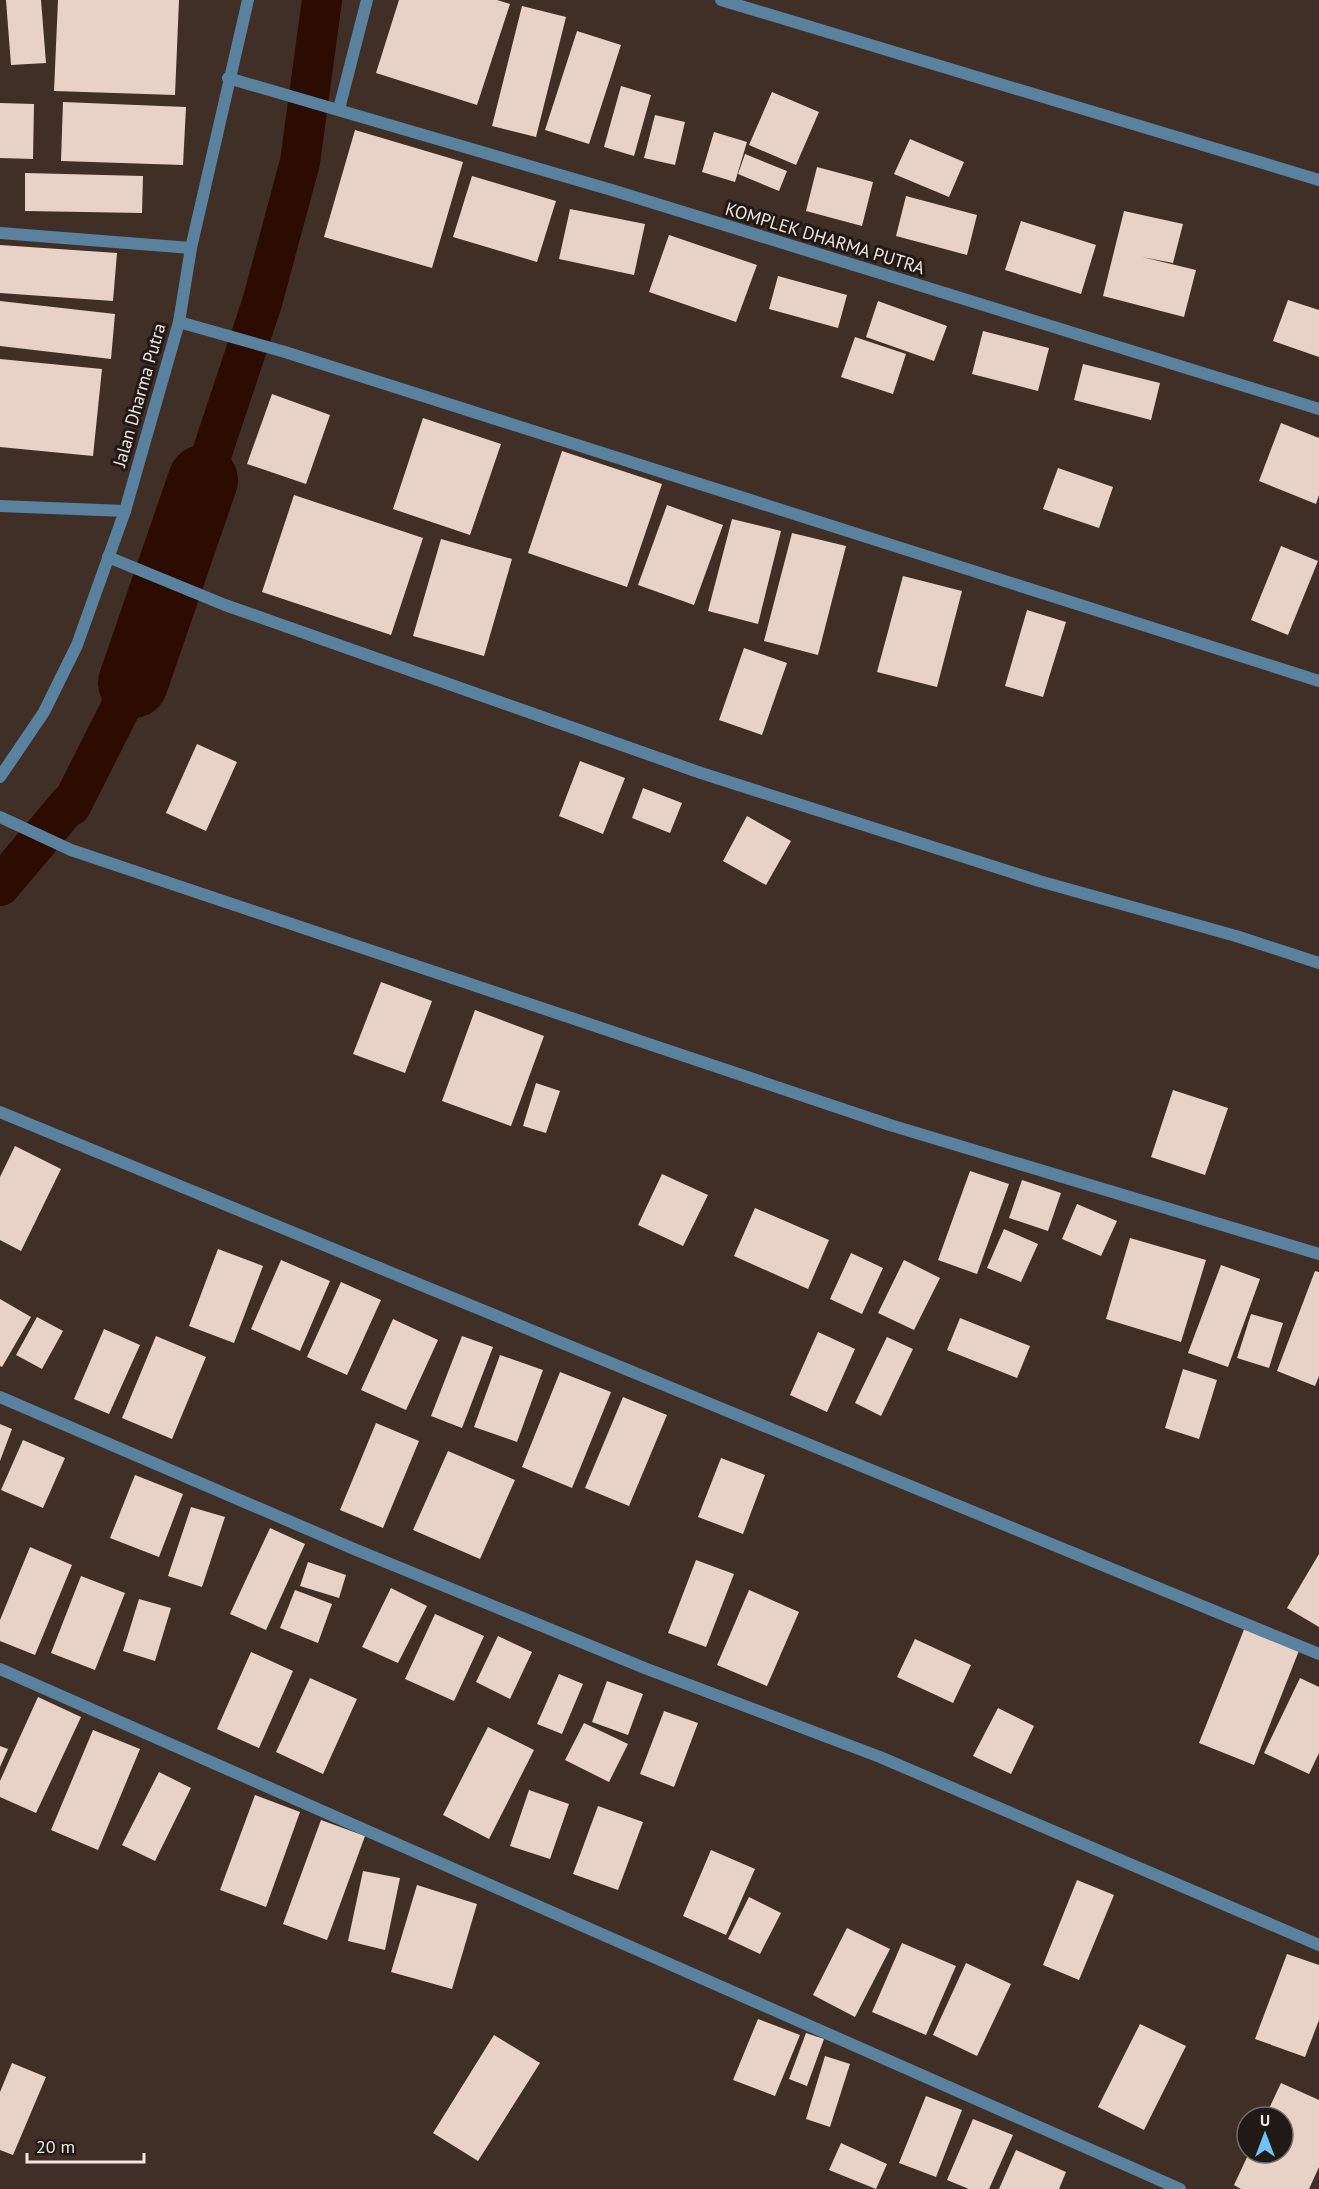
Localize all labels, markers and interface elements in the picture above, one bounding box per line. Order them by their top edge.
street label: KOMPLEK DHARMA PUTRA [722,197,928,279]
street label: Jalan Dharma Putra [107,321,170,470]
north arrow [1235,2105,1295,2165]
text: U [1260,2110,1270,2130]
scale bar [27,2126,144,2164]
text: 20 m [36,2135,75,2158]

